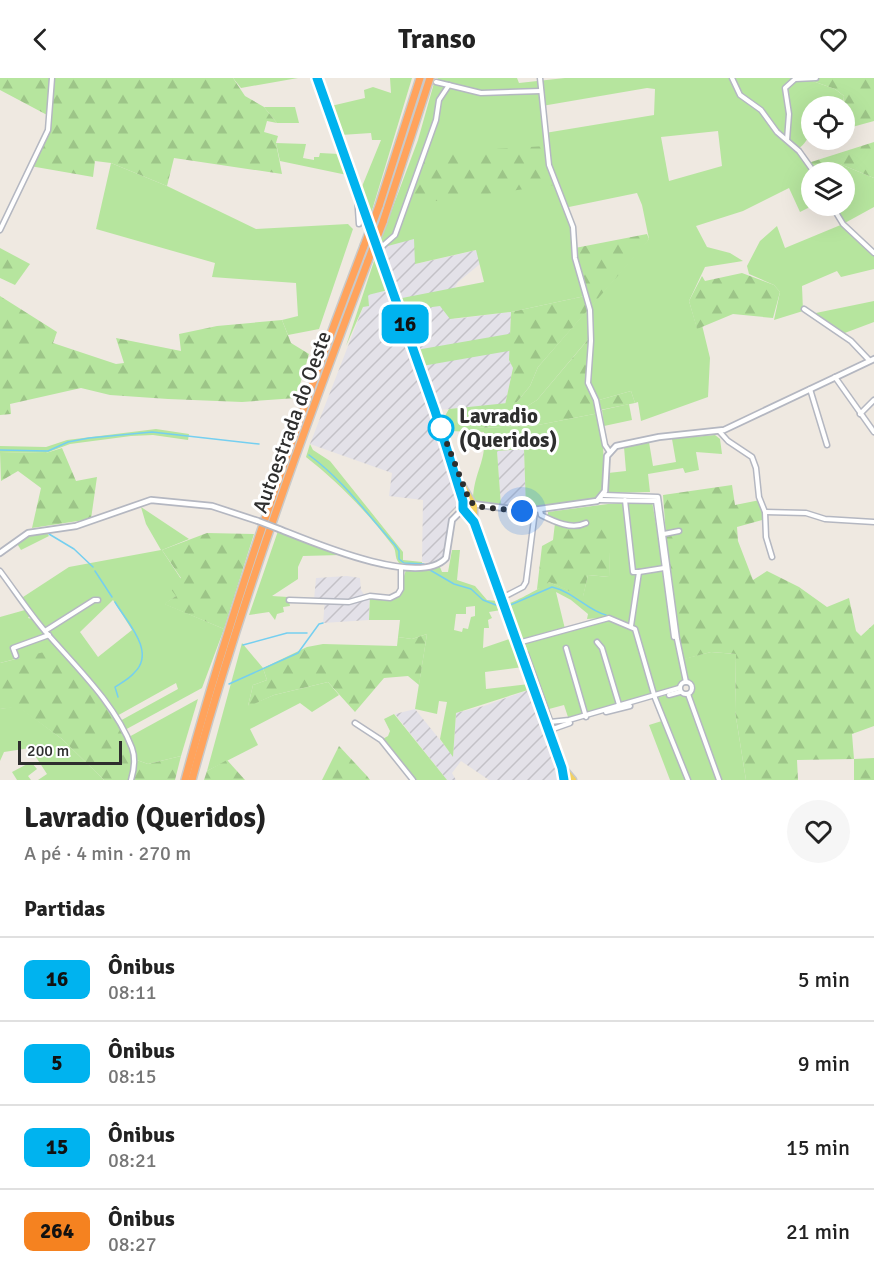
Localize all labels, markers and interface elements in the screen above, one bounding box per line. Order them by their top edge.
icon: back [24,23,57,56]
text: Transo [398,23,476,56]
icon: heart [817,23,850,56]
map controls [801,96,855,216]
button: locate [801,96,855,150]
button: layers [801,162,855,216]
line badge: 16 [378,304,432,344]
text: 16 [394,311,416,337]
street label: Autoestrada do Oeste [247,328,337,516]
place label: Lavradio (Queridos) [459,403,557,453]
marker: Lavradio (Queridos) [428,415,454,441]
your location [507,496,537,526]
scale bar [18,738,122,766]
text: 200 m [27,741,69,761]
button: heart [787,800,850,863]
text: Lavradio (Queridos) [24,801,266,835]
text: A pé · 4 min · 270 m [24,841,191,866]
text: Partidas [24,895,105,922]
text: Ônibus [108,953,175,980]
text: 16 [46,966,68,992]
text: 5 min [798,966,850,993]
text: 08:11 [108,980,157,1005]
text: Ônibus [108,1037,175,1064]
text: 5 [51,1050,63,1076]
text: 9 min [798,1050,850,1077]
text: 08:15 [108,1064,157,1089]
text: Ônibus [108,1121,175,1148]
text: 15 [46,1134,68,1160]
text: 15 min [786,1134,850,1161]
text: 08:21 [108,1148,157,1173]
text: Ônibus [108,1205,175,1232]
text: 264 [40,1218,74,1244]
text: 21 min [786,1218,850,1245]
text: 08:27 [108,1232,157,1257]

